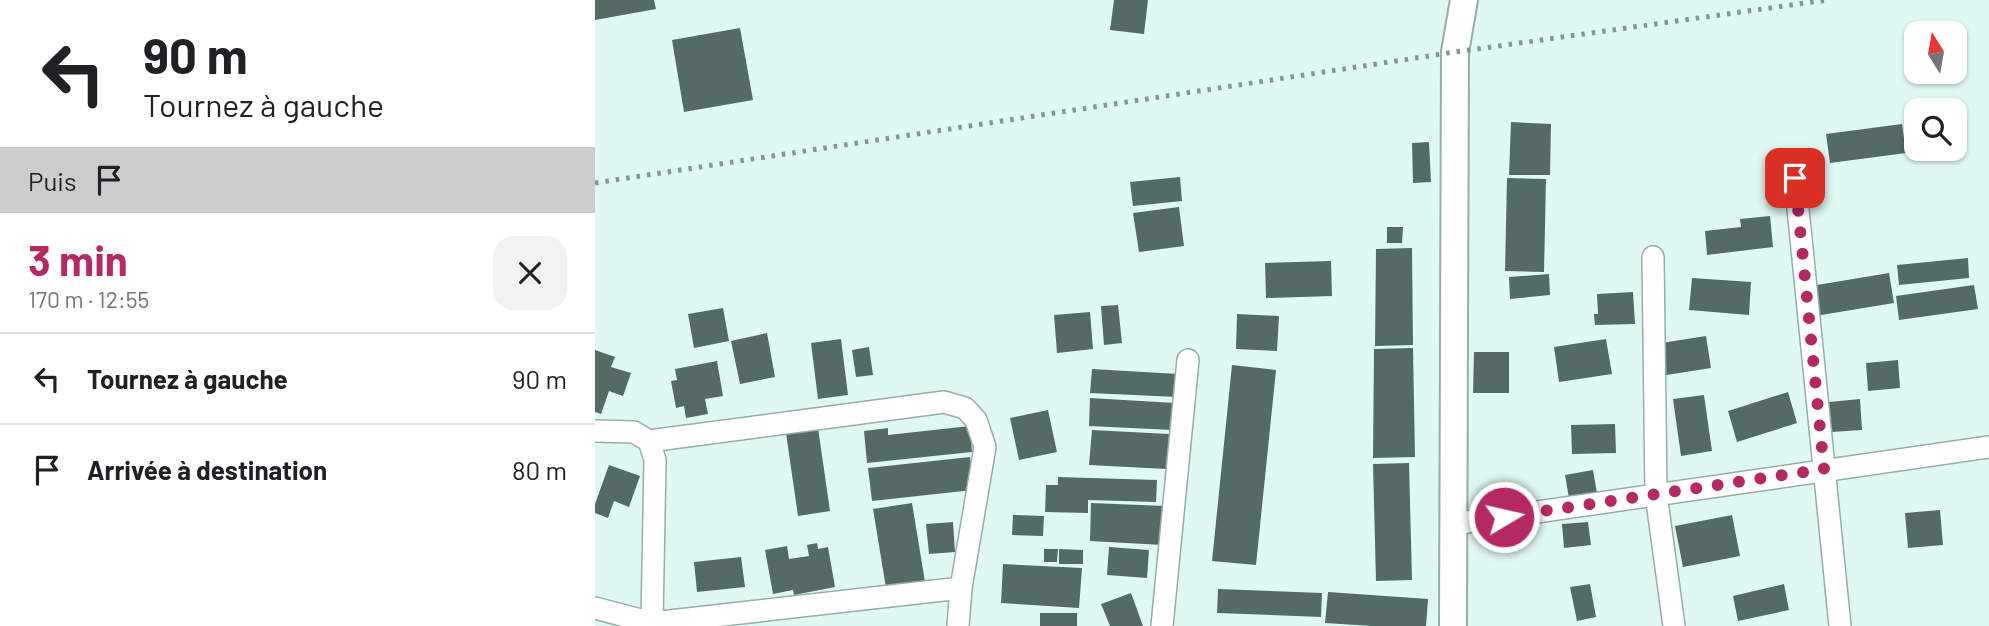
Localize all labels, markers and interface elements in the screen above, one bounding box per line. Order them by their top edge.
north arrow [1904,21,1967,84]
map controls [1904,21,1967,161]
text: 90 m [143,25,248,84]
icon: left [28,28,119,119]
text: Tournez à gauche [143,85,384,123]
button: search [1904,98,1967,161]
pin [1765,148,1825,208]
icon: arrive [1776,159,1814,197]
icon: arrive [90,161,128,199]
text: Puis [28,165,76,196]
text: 3 min [28,234,128,284]
button: close [493,236,567,310]
text: 170 m · 12:55 [28,285,149,313]
icon: left [28,360,66,398]
text: Tournez à gauche [87,363,288,394]
text: 90 m [512,363,567,394]
icon: arrive [28,451,66,489]
text: Arrivée à destination [87,454,327,485]
text: 80 m [512,454,567,485]
position arrow [1467,480,1541,554]

